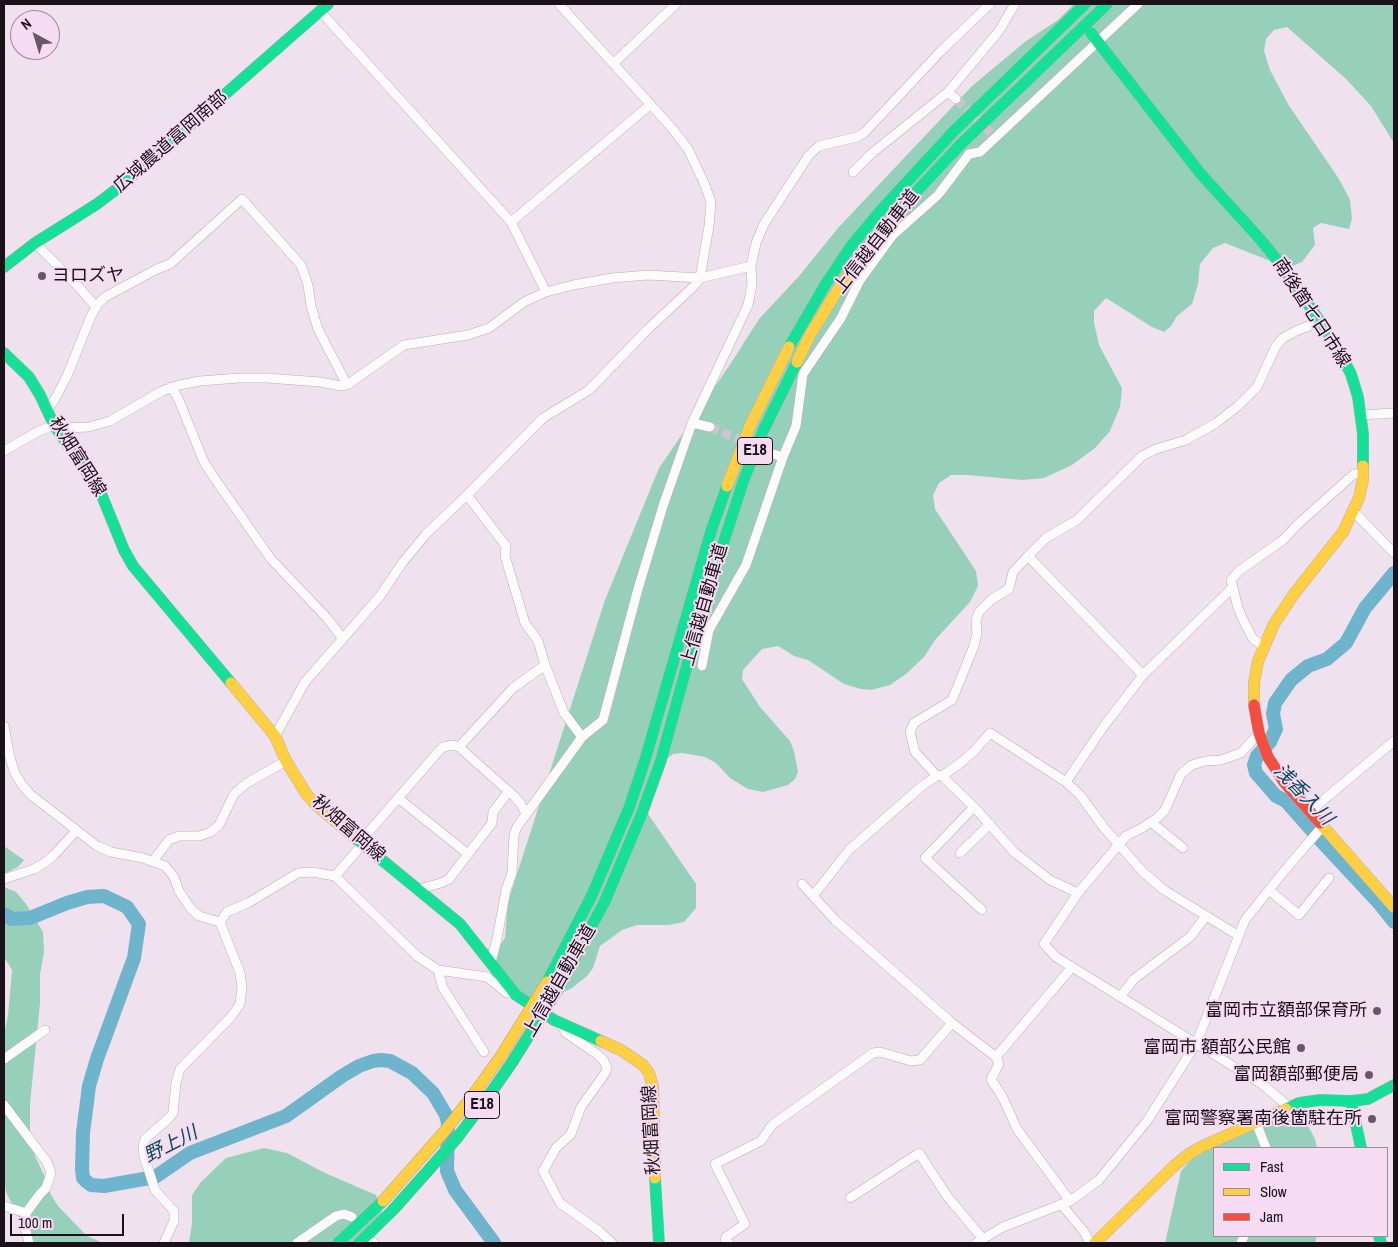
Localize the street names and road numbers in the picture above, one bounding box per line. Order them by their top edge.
street label: 広域農道富岡南部 [110,87,232,197]
street label: 上信越自動車道 [830,186,924,298]
street label: 南後箇七日市線 [1268,254,1354,372]
street label: 秋畑富岡線 [44,413,110,501]
road number: E18 [738,438,772,464]
street label: 上信越自動車道 [677,541,733,669]
street label: 秋畑富岡線 [307,791,389,867]
street label: 上信越自動車道 [519,921,601,1041]
street label: 秋畑富岡線 [639,1084,665,1176]
road number: E18 [464,1092,500,1118]

